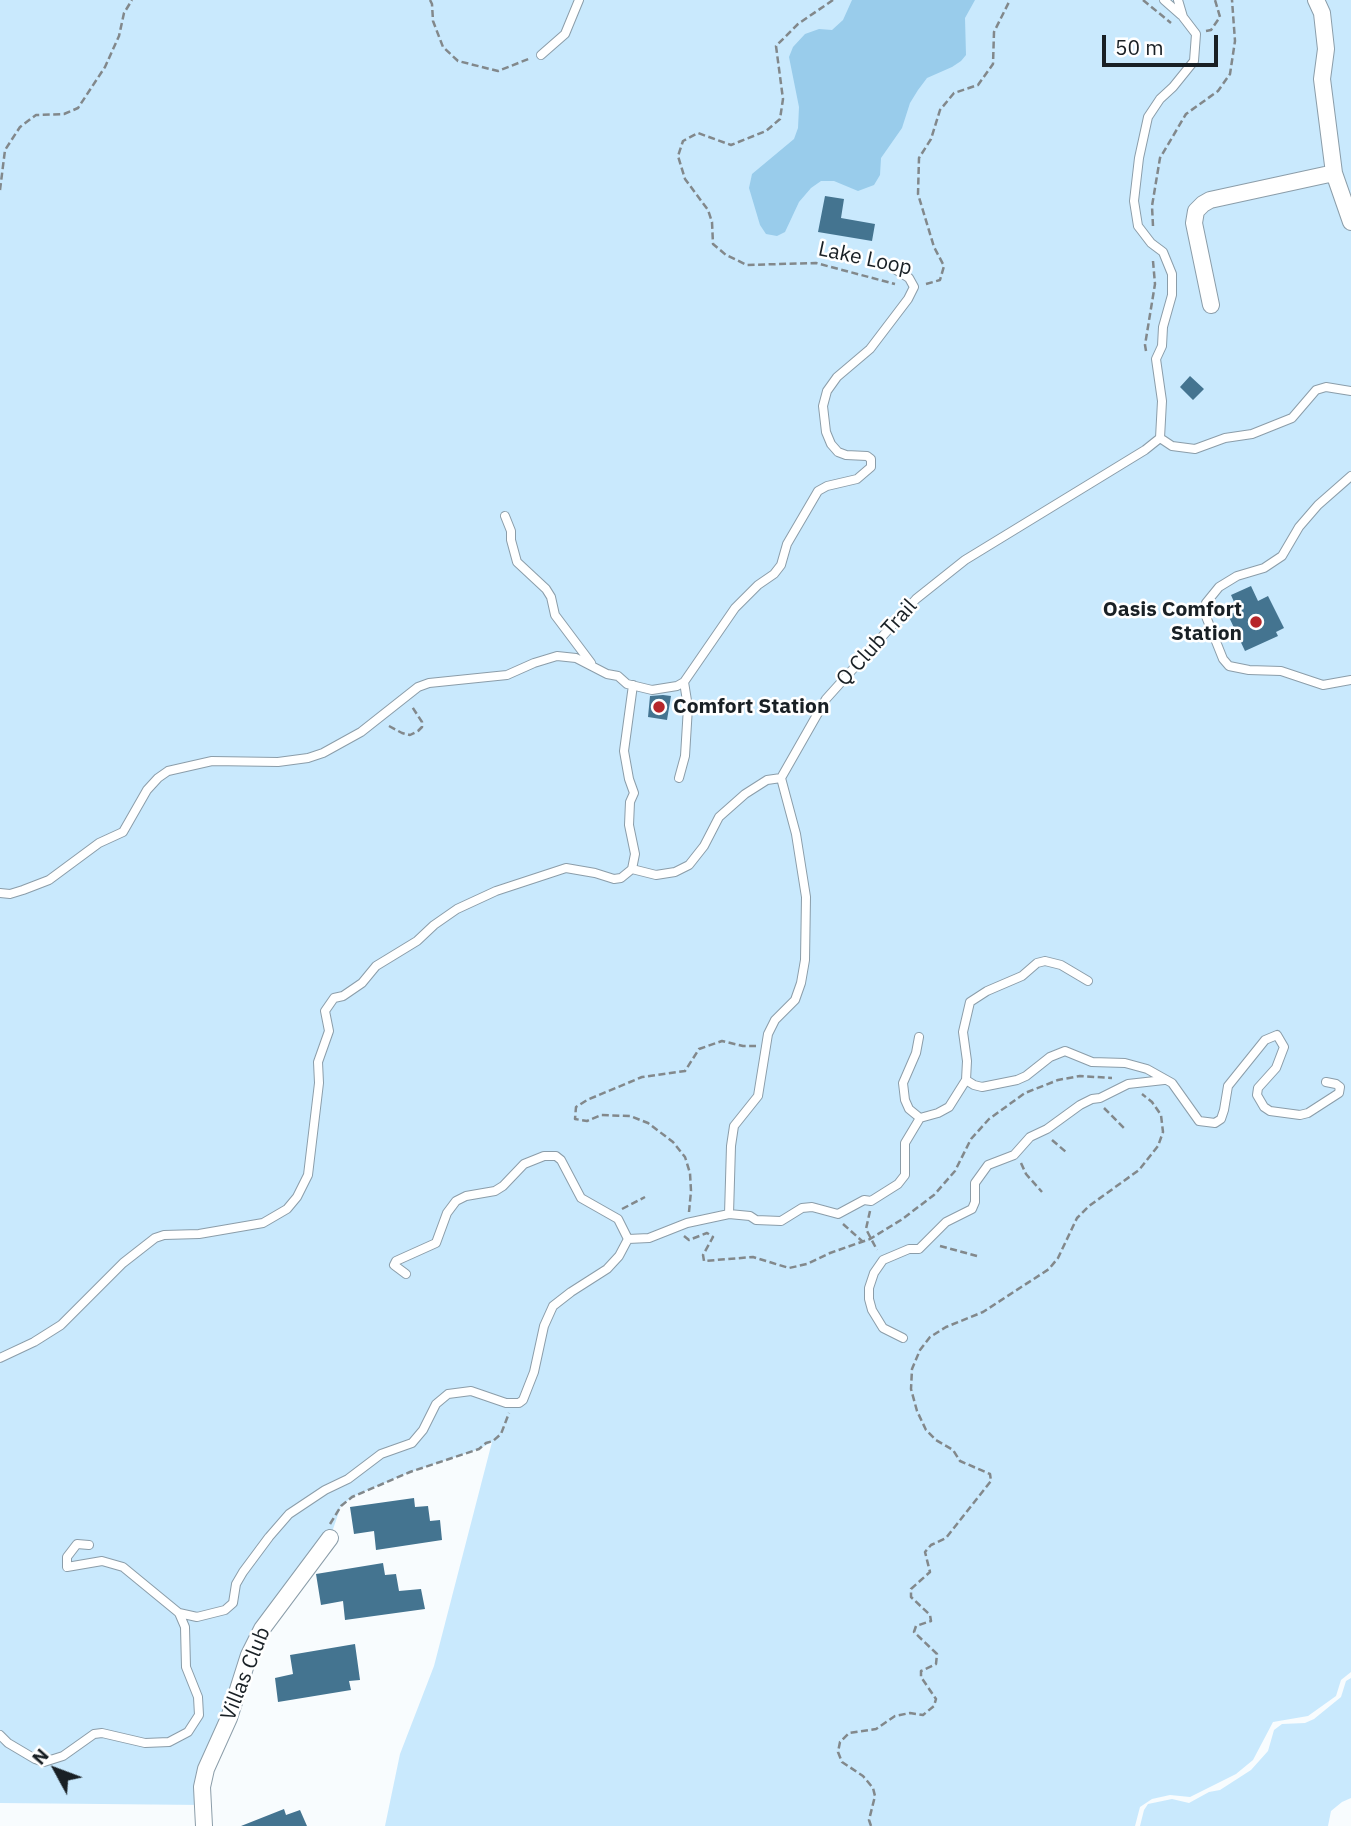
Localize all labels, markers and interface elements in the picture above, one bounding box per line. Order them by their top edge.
scale bar [1106,21,1222,65]
text: 50 m [1115,33,1164,61]
street label: Lake Loop [816,237,914,281]
street label: Q Club Trail [831,594,923,692]
place label: Oasis Comfort Station [1103,597,1242,647]
marker: Oasis Comfort Station [1248,614,1264,630]
place label: Comfort Station [673,694,829,720]
marker: Comfort Station [651,699,667,715]
street label: Villas Club [216,1624,276,1724]
north arrow [21,1735,91,1805]
text: N [27,1743,54,1769]

